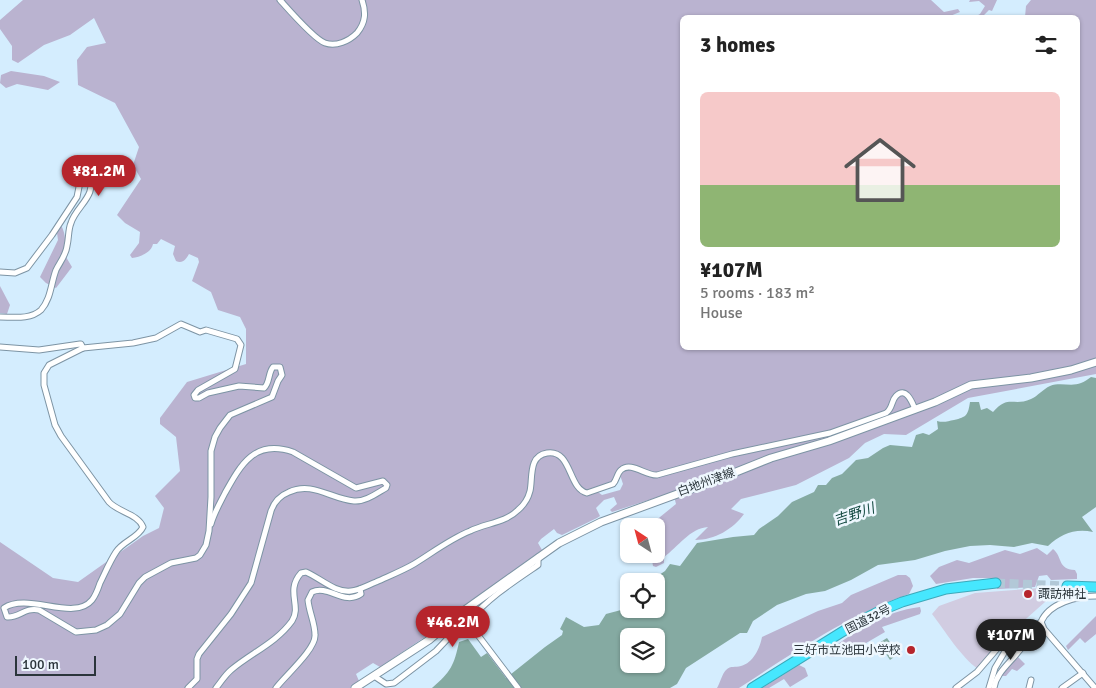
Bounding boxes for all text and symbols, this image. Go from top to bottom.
icon: filters [1032,31,1060,59]
text: 3 homes [700,32,775,58]
icon: home [835,125,925,215]
pin: ¥81.2M [58,154,140,197]
text: ¥81.2M [73,161,125,181]
text: ¥107M [700,257,763,283]
text: 5 rooms · 183 m² [700,283,815,303]
text: House [700,303,743,323]
street label: 白地州津線 [675,465,737,500]
water label: 吉野川 [832,499,879,529]
north arrow [620,518,665,562]
map controls [620,518,665,673]
button: locate [620,573,665,618]
place label: 諏訪神社 [1038,587,1086,602]
marker: 諏訪神社 [1022,588,1034,600]
street label: 国道32号 [843,602,893,637]
pin: ¥46.2M [412,606,494,648]
text: ¥46.2M [427,612,479,632]
pin: ¥107M [976,618,1046,661]
text: ¥107M [987,625,1035,645]
button: layers [620,628,665,673]
place label: 三好市立池田小学校 [793,643,901,658]
marker: 三好市立池田小学校 [905,644,917,656]
scale bar [15,653,96,676]
text: 100 m [22,656,59,673]

